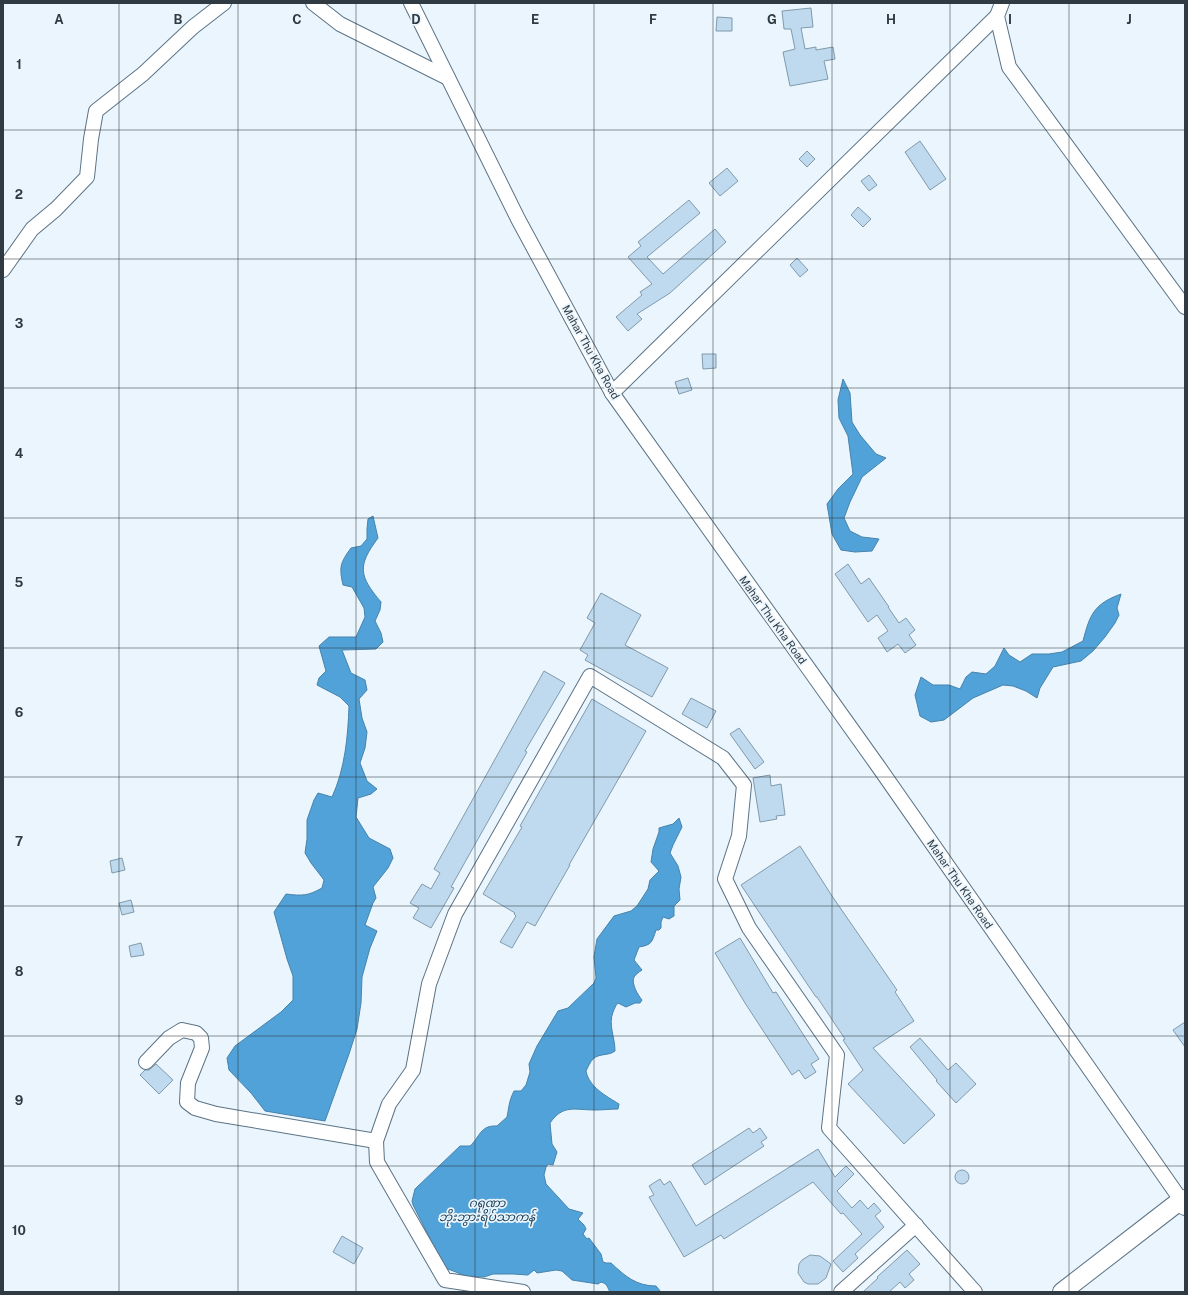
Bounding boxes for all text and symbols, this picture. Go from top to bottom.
text: A [54,12,64,27]
text: B [174,12,183,27]
text: C [292,12,302,27]
text: D [411,12,421,27]
text: E [531,12,539,27]
text: F [649,12,657,27]
text: G [767,12,777,27]
text: H [886,12,896,27]
text: I [1008,12,1012,27]
text: J [1126,12,1132,27]
text: 1 [16,57,22,72]
text: 2 [15,187,23,202]
street label: Mahar Thu Kha Road [560,303,622,401]
text: 3 [15,316,24,331]
text: 4 [15,446,24,461]
street label: Mahar Thu Kha Road [737,574,809,666]
text: 5 [15,575,24,590]
text: 6 [15,705,24,720]
text: 7 [15,834,23,849]
street label: Mahar Thu Kha Road [925,837,995,931]
text: 8 [15,964,24,979]
text: 9 [15,1093,23,1108]
water label: ဂရုဏာ ဘိုးဘွားရိပ်သာကန် [439,1196,537,1227]
text: 10 [12,1223,26,1238]

